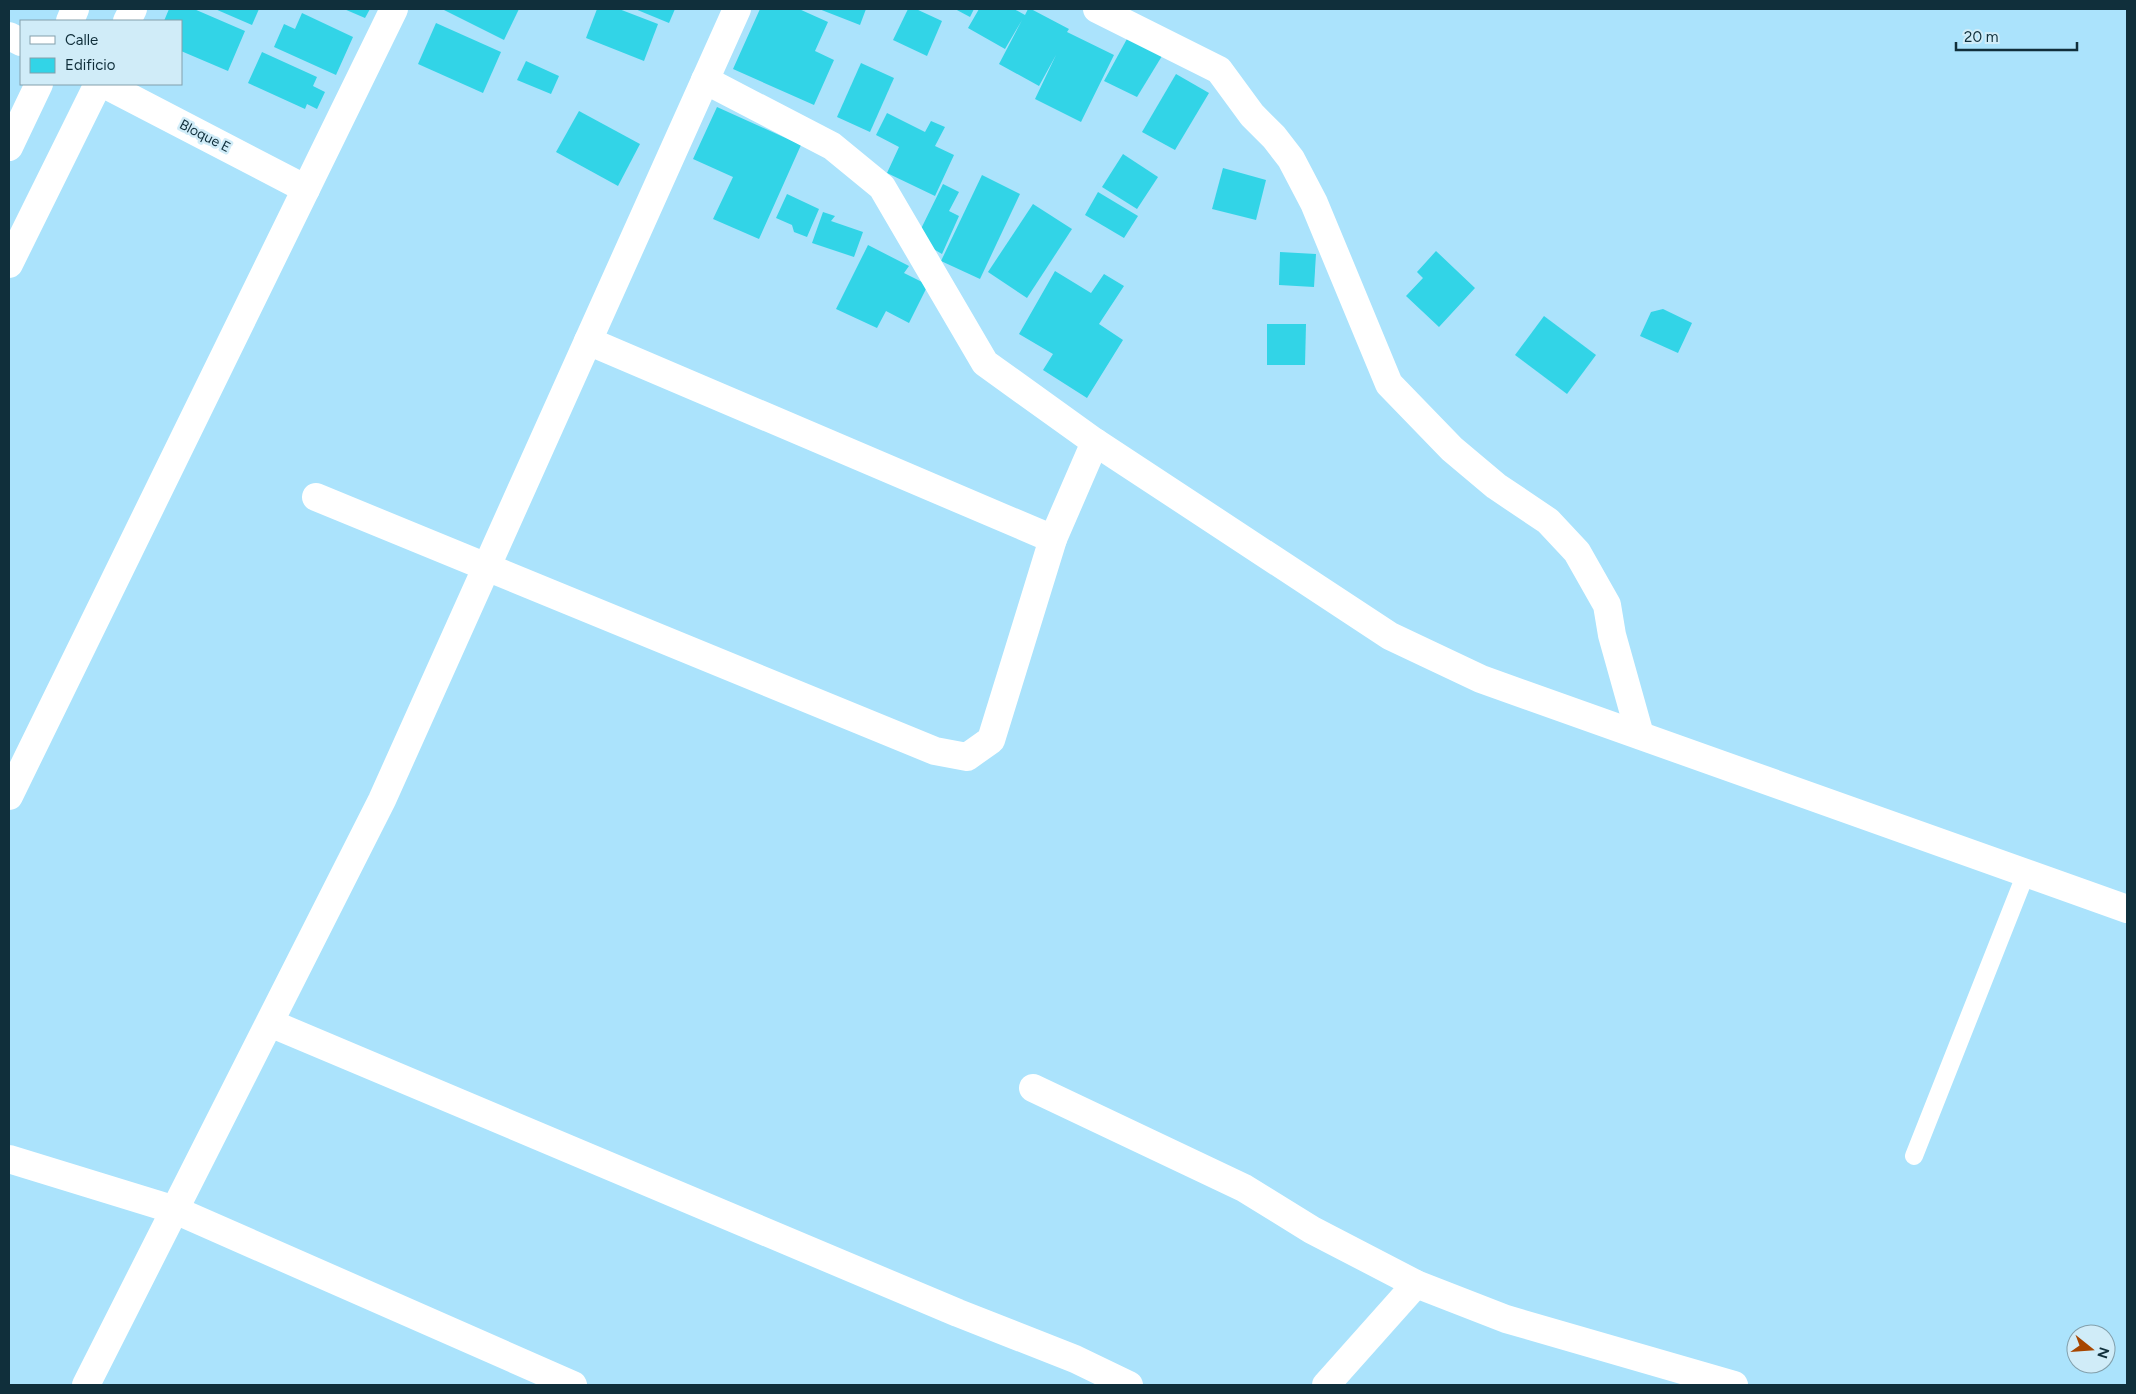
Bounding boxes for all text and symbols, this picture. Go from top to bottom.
legend [20,20,182,85]
scale bar [1956,20,2077,52]
text: 20 m [1964,28,1998,46]
text: Calle [65,31,98,49]
text: Edificio [65,56,116,74]
street label: Bloque E [177,116,233,156]
north arrow [2066,1324,2116,1374]
text: N [2093,1345,2113,1360]

